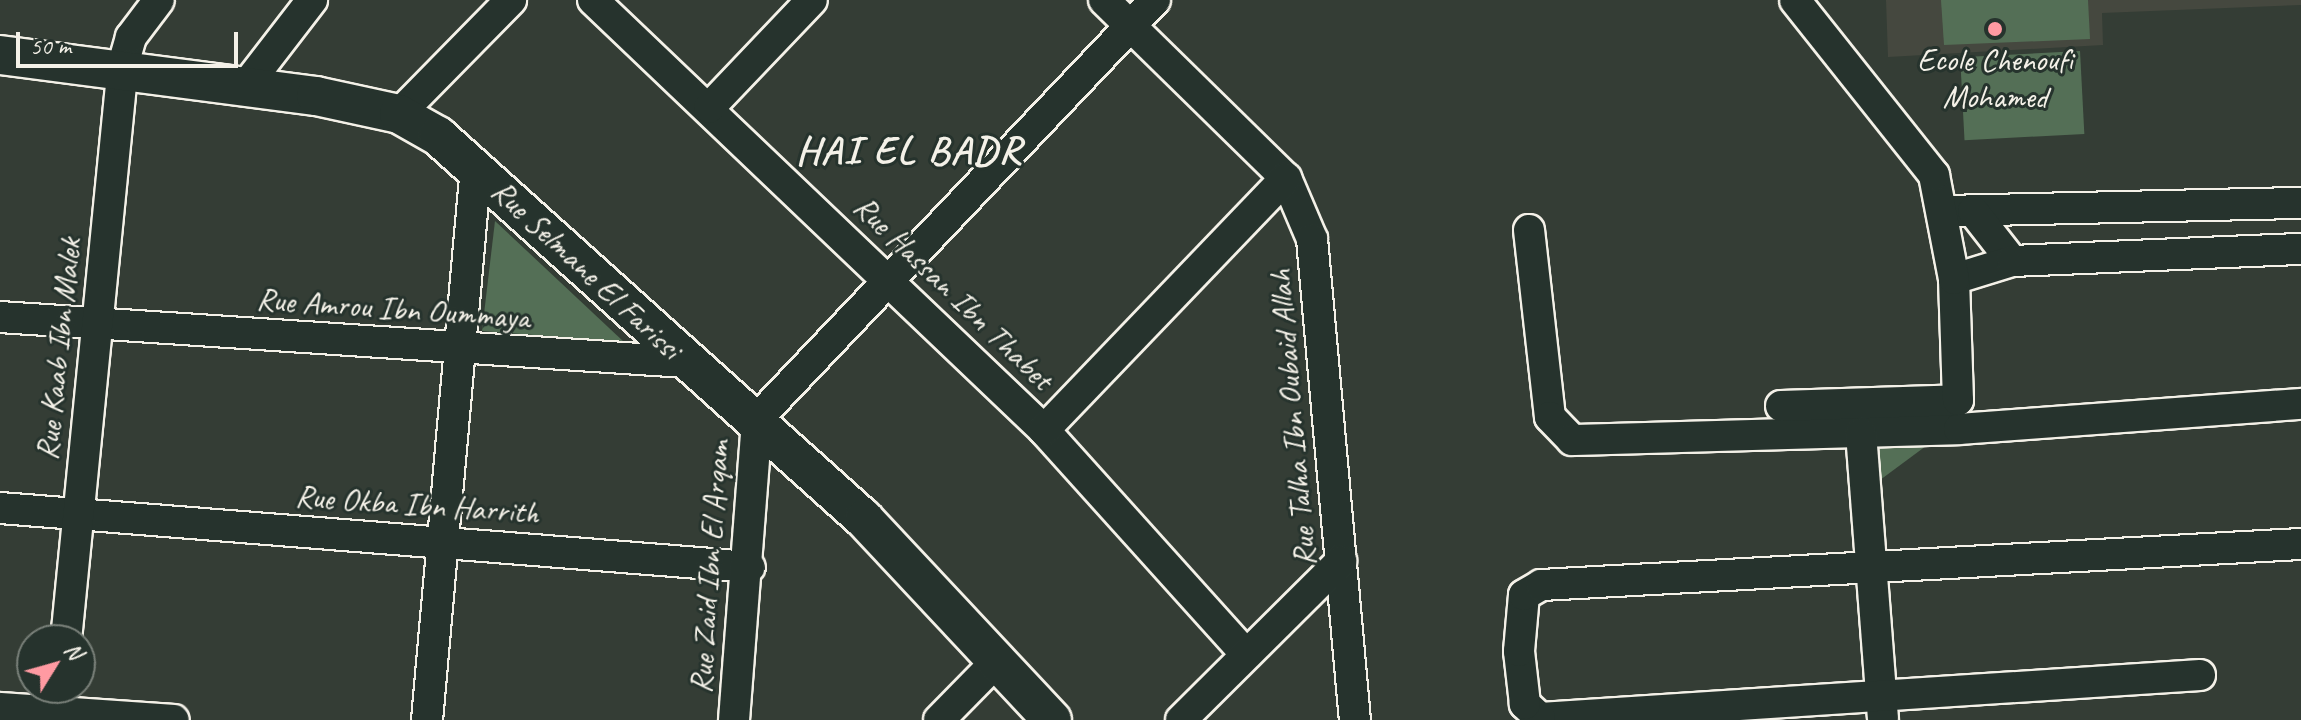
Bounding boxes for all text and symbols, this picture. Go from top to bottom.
scale bar [20,16,242,66]
marker: Ecole Chenoufi Mohamed [1986,20,2004,38]
text: 50 m [30,31,71,61]
place label: Ecole Chenoufi Mohamed [1917,42,2073,117]
district label: HAI EL BADR [797,126,1021,174]
street label: Rue Selmane El Farissi [483,172,689,368]
street label: Rue Hassan Ibn Thabet [845,188,1061,398]
street label: Rue Kaab Ibn Malek [28,236,90,462]
street label: Rue Talha Ibn Oubaid Allah [1261,268,1325,568]
street label: Rue Amrou Ibn Oummaya [255,280,531,338]
street label: Rue Zaid Ibn El Arqam [682,439,738,695]
street label: Rue Okba Ibn Harrith [293,477,541,533]
north arrow [16,624,96,704]
text: N [58,637,89,665]

